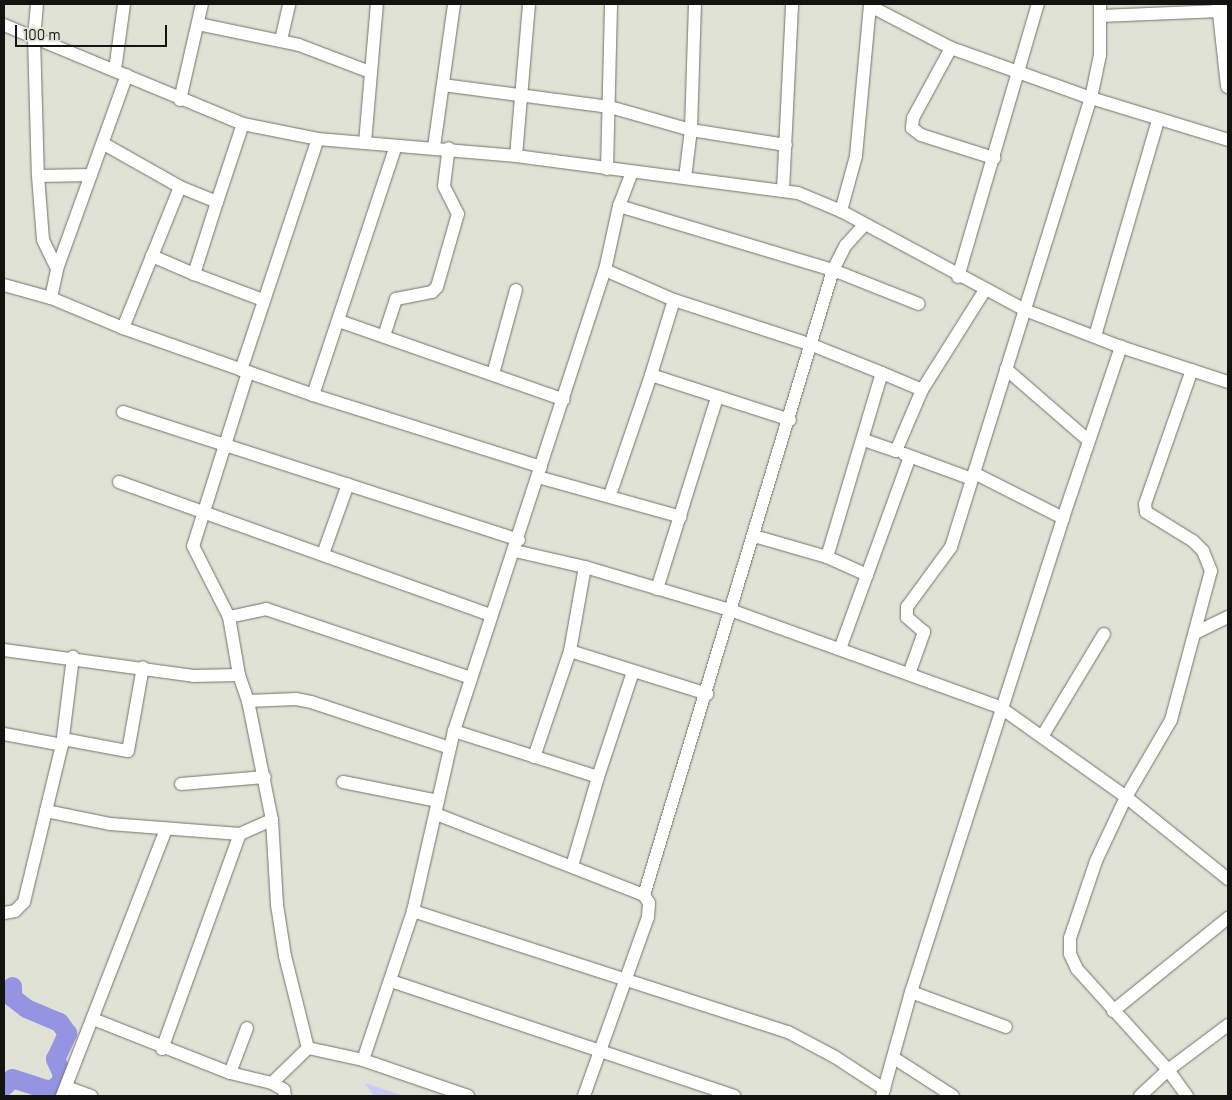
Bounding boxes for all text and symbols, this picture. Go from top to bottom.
scale bar [18,15,170,47]
text: 100 m [23,25,61,43]

